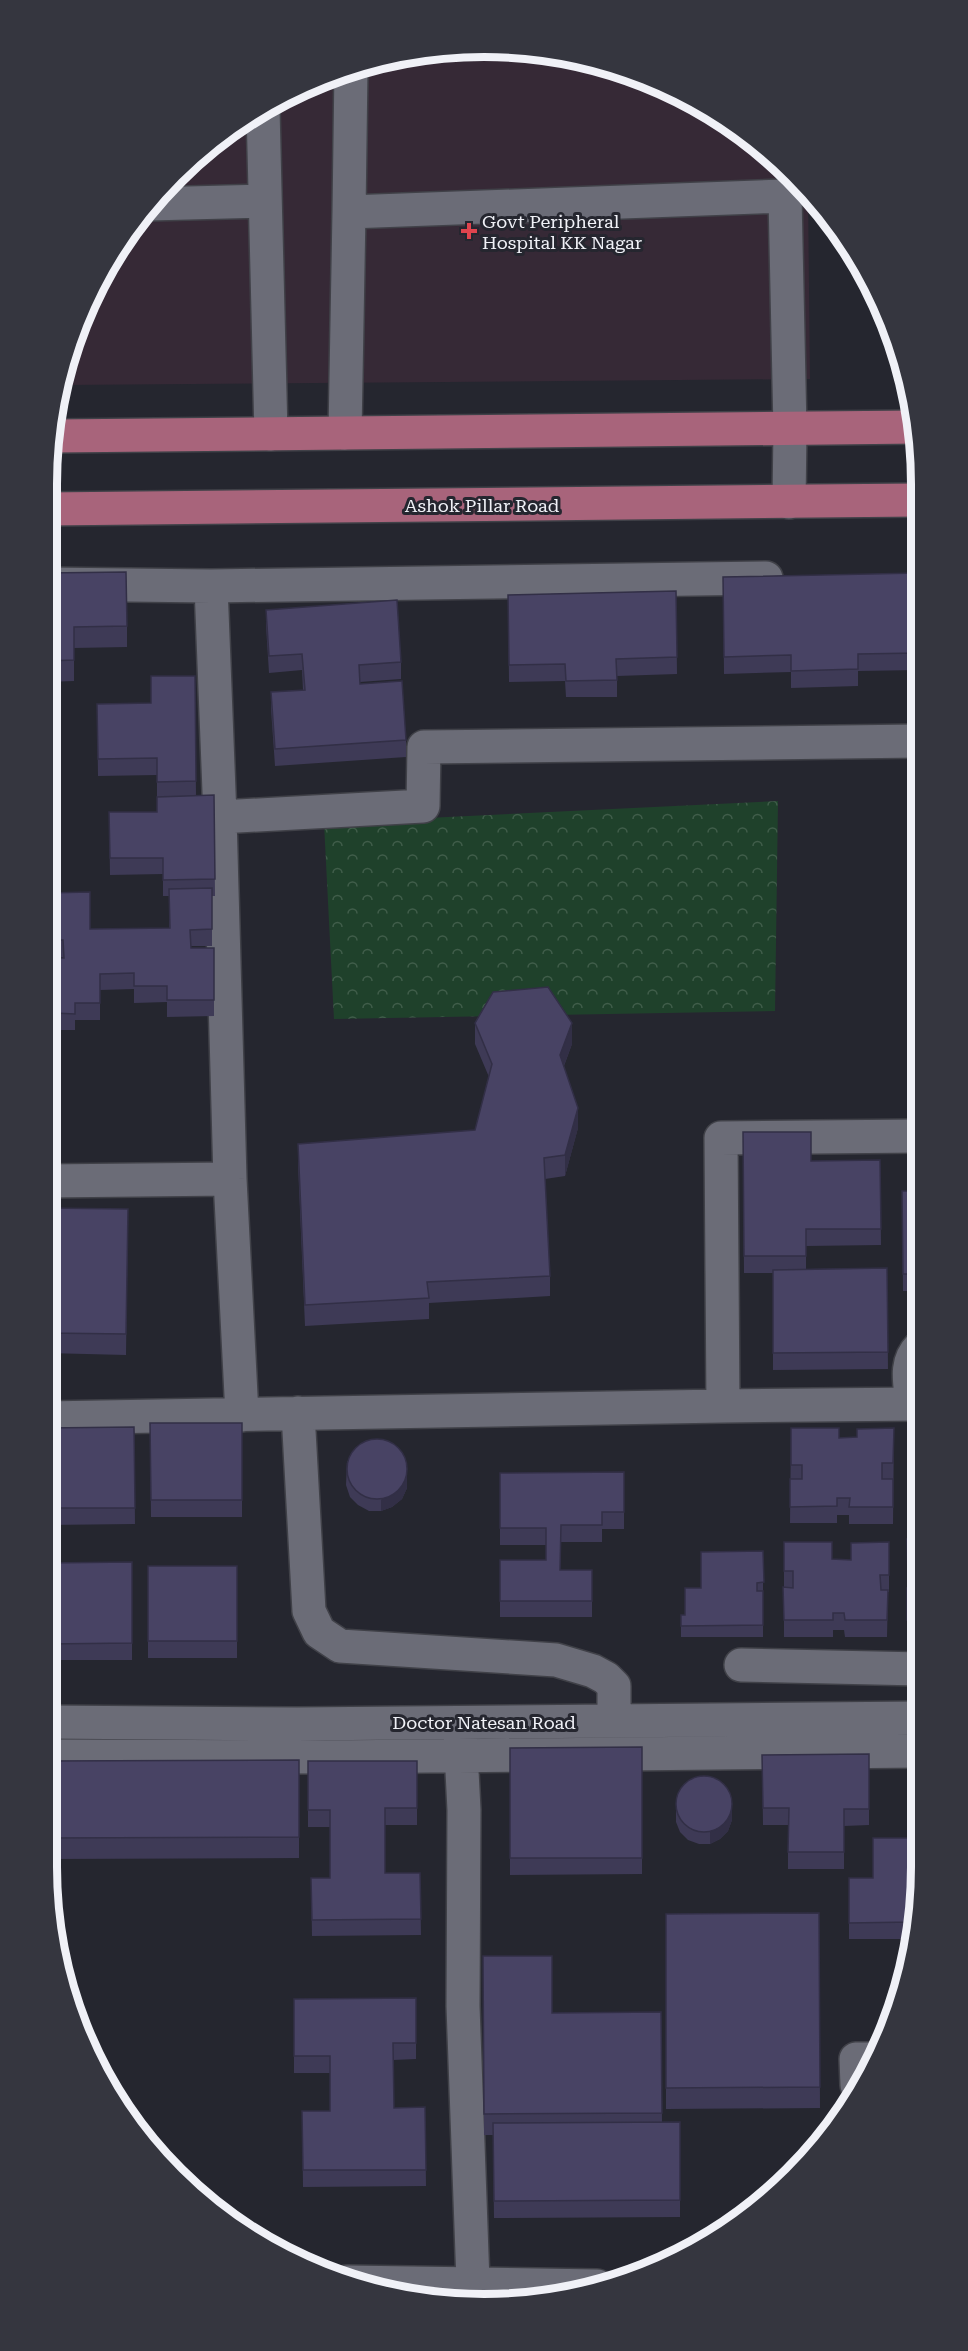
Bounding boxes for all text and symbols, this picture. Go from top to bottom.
place label: Govt Peripheral Hospital KK Nagar [482,211,642,253]
marker: Govt Peripheral Hospital KK Nagar [460,222,478,240]
street label: Ashok Pillar Road [405,495,560,516]
street label: Doctor Natesan Road [392,1712,576,1733]

